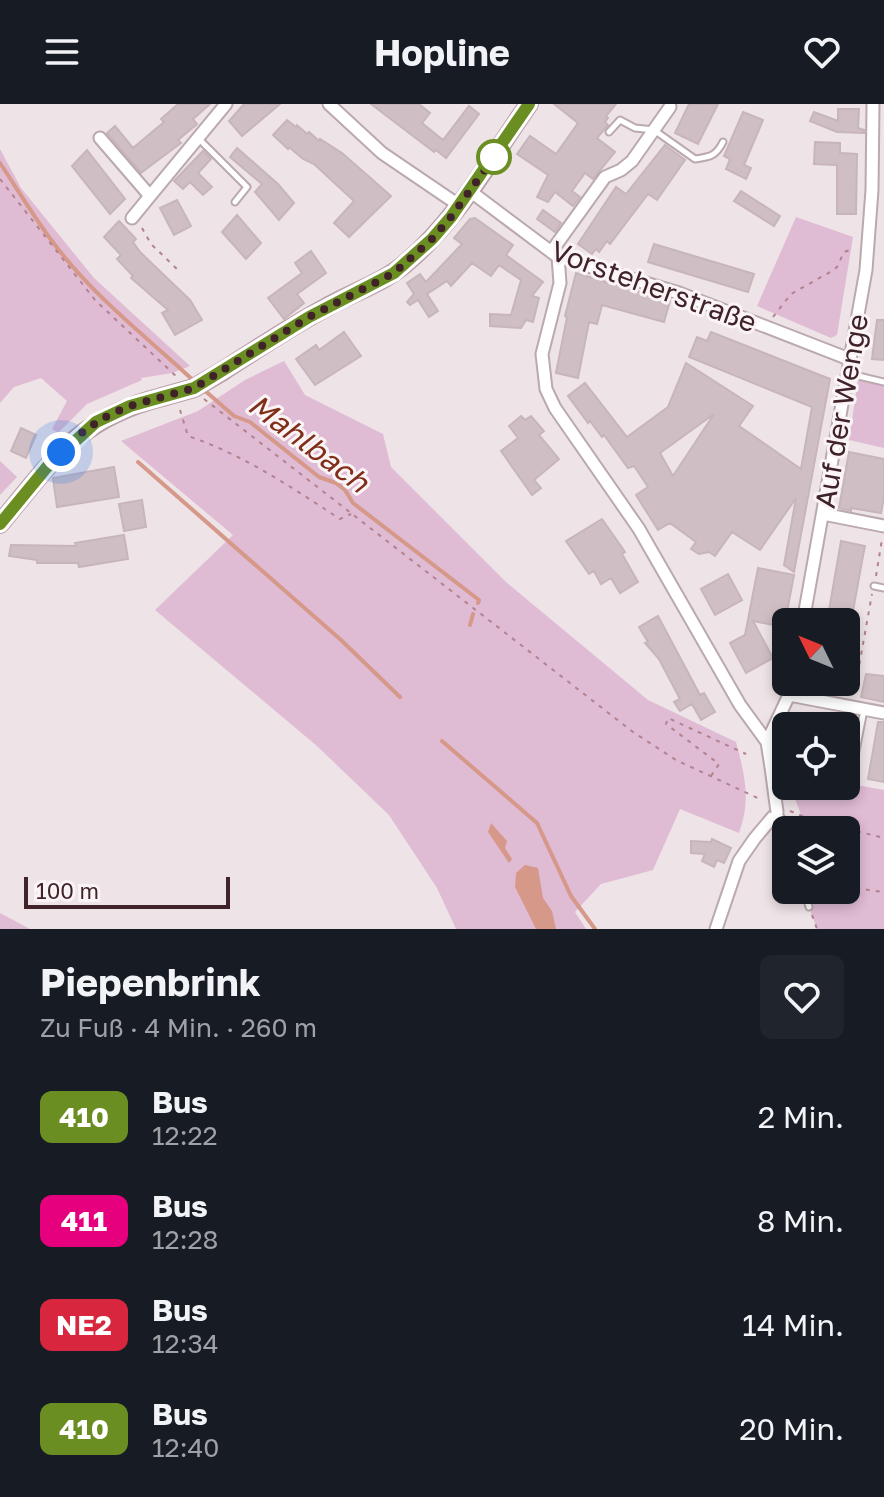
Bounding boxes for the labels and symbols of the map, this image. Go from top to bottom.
unlabelled marker [477,140,511,174]
street label: Vorsteherstraße [547,233,761,339]
street label: Auf der Wenge [808,311,874,511]
water label: Mahlbach [242,386,377,501]
your location [41,432,81,472]
north arrow [772,608,860,696]
scale bar [24,873,230,909]

